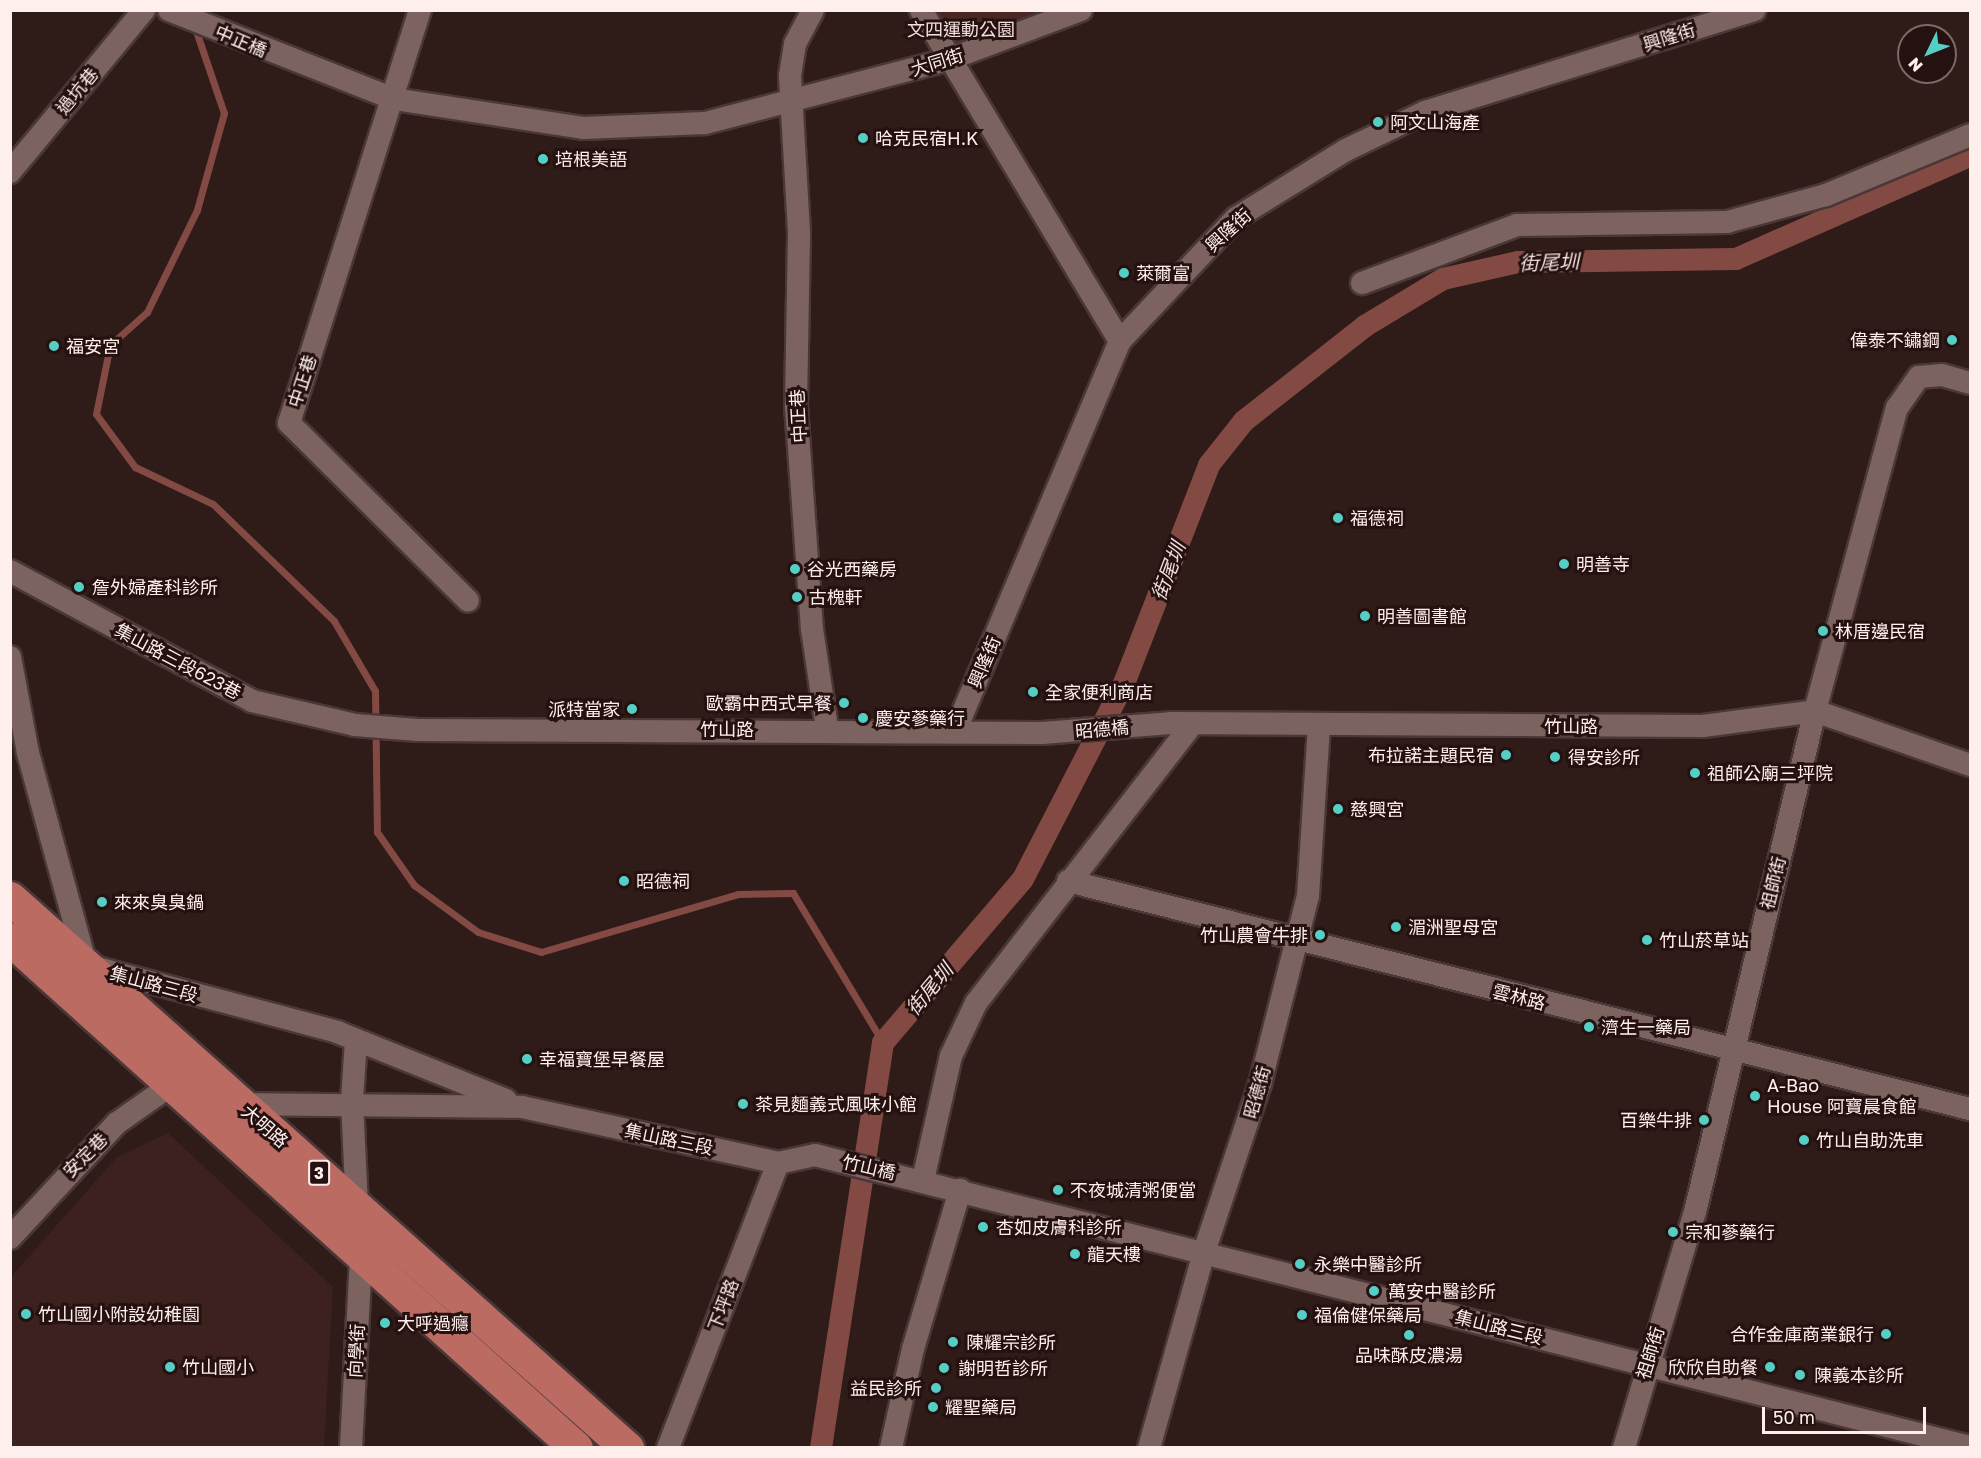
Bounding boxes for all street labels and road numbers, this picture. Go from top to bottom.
street label: 興隆街 [1640,19,1698,55]
street label: 中正橋 [212,21,270,61]
street label: 大同街 [908,44,966,80]
street label: 過坑巷 [51,63,103,119]
street label: 興隆街 [1201,204,1255,256]
street label: 中正巷 [283,352,321,410]
street label: 中正巷 [786,388,810,444]
street label: 集山路三段623巷 [111,619,245,703]
street label: 興隆街 [964,633,1004,691]
street label: 竹山路 [1544,715,1598,737]
street label: 昭德橋 [1074,716,1130,742]
street label: 竹山路 [700,718,754,740]
street label: 祖師街 [1756,854,1790,912]
street label: 集山路三段 [108,962,200,1006]
street label: 雲林路 [1490,980,1548,1014]
street label: 昭德街 [1239,1063,1275,1121]
street label: 大明路 [238,1100,292,1152]
street label: 集山路三段 [623,1119,715,1159]
street label: 安定巷 [58,1128,112,1182]
street label: 竹山橋 [840,1150,898,1184]
road number: 3 [307,1160,331,1186]
street label: 下坪路 [703,1276,743,1334]
street label: 集山路三段 [1453,1306,1545,1348]
street label: 向學街 [344,1323,368,1379]
street label: 祖師街 [1632,1324,1668,1382]

